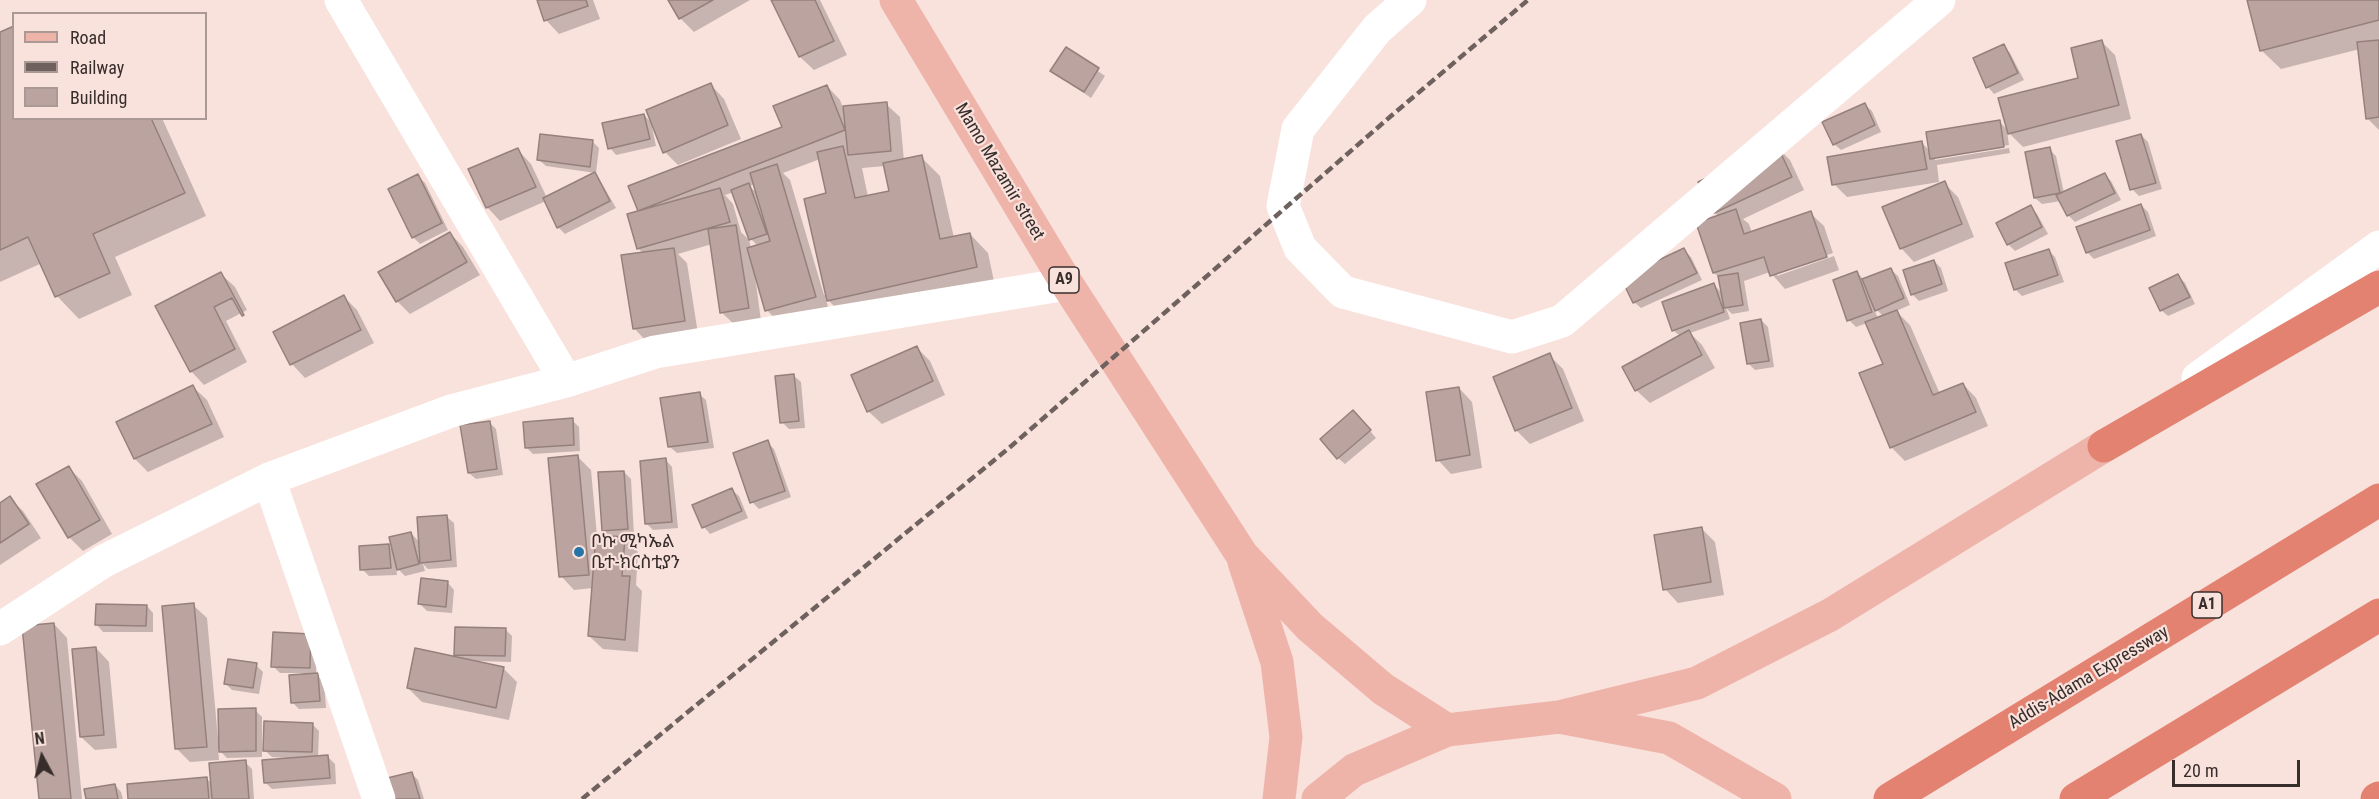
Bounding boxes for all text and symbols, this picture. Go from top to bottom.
legend [12,12,207,120]
text: Road [70,27,106,48]
text: Railway [70,57,124,78]
text: Building [70,87,127,108]
street label: Mamo Mazamir street [950,100,1048,244]
road number: A9 [1049,267,1079,293]
place label: ቦኩ ሚካኤል ቤተ-ክርስቲያን [591,531,680,574]
marker: ቦኩ ሚካኤል ቤተ-ክርስቲያን [572,545,586,559]
road number: A1 [2192,592,2222,618]
street label: Addis-Adama Expressway [2005,622,2173,734]
north arrow [12,727,72,787]
text: N [34,729,46,749]
scale bar [2175,748,2302,786]
text: 20 m [2183,760,2218,781]

